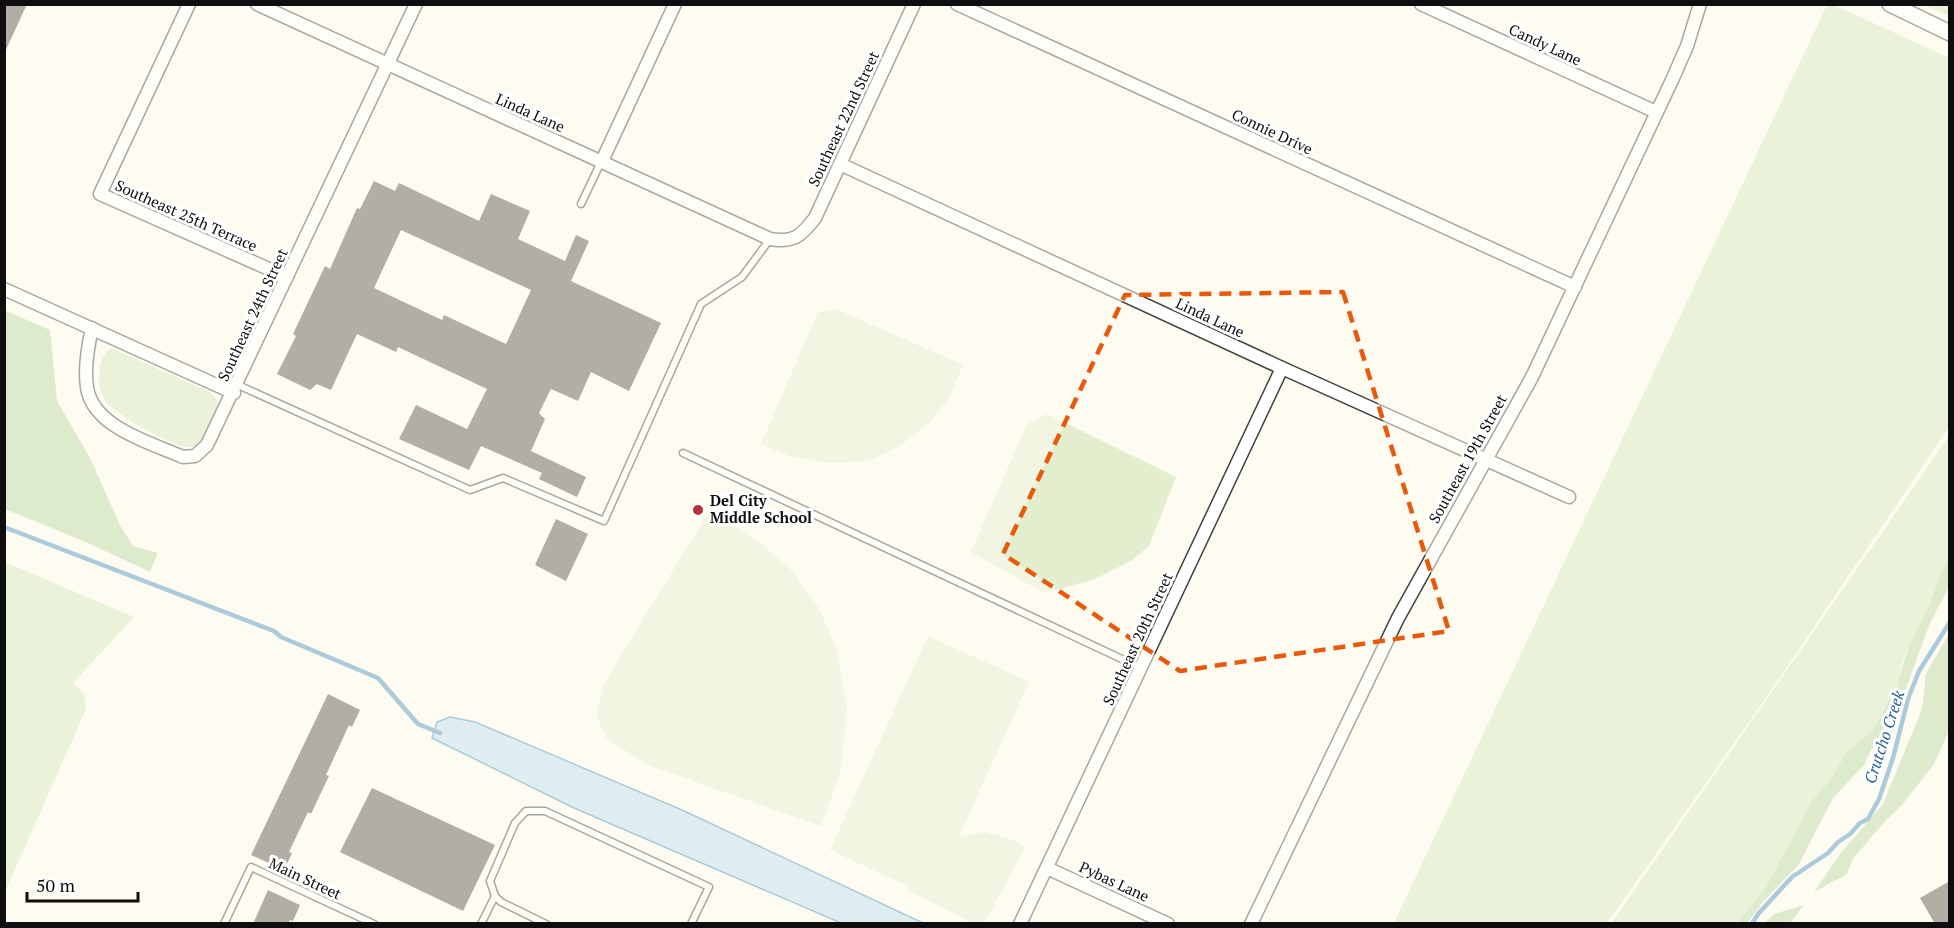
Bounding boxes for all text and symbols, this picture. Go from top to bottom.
street label: Candy Lane [1506,19,1585,70]
street label: Southeast 22nd Street [803,47,883,189]
street label: Linda Lane [493,88,568,136]
street label: Connie Drive [1229,104,1316,159]
street label: Southeast 25th Terrace [112,175,261,255]
street label: Southeast 24th Street [213,245,292,384]
street label: Linda Lane [1173,293,1248,342]
street label: Southeast 19th Street [1423,390,1511,526]
place label: Del City Middle School [710,490,812,527]
marker: Del City Middle School [691,503,705,517]
street label: Southeast 20th Street [1098,569,1177,708]
water label: Crutcho Creek [1859,687,1909,786]
street label: Main Street [266,853,345,904]
street label: Pybas Lane [1076,856,1152,906]
scale bar [27,865,138,903]
text: 50 m [36,873,76,897]

